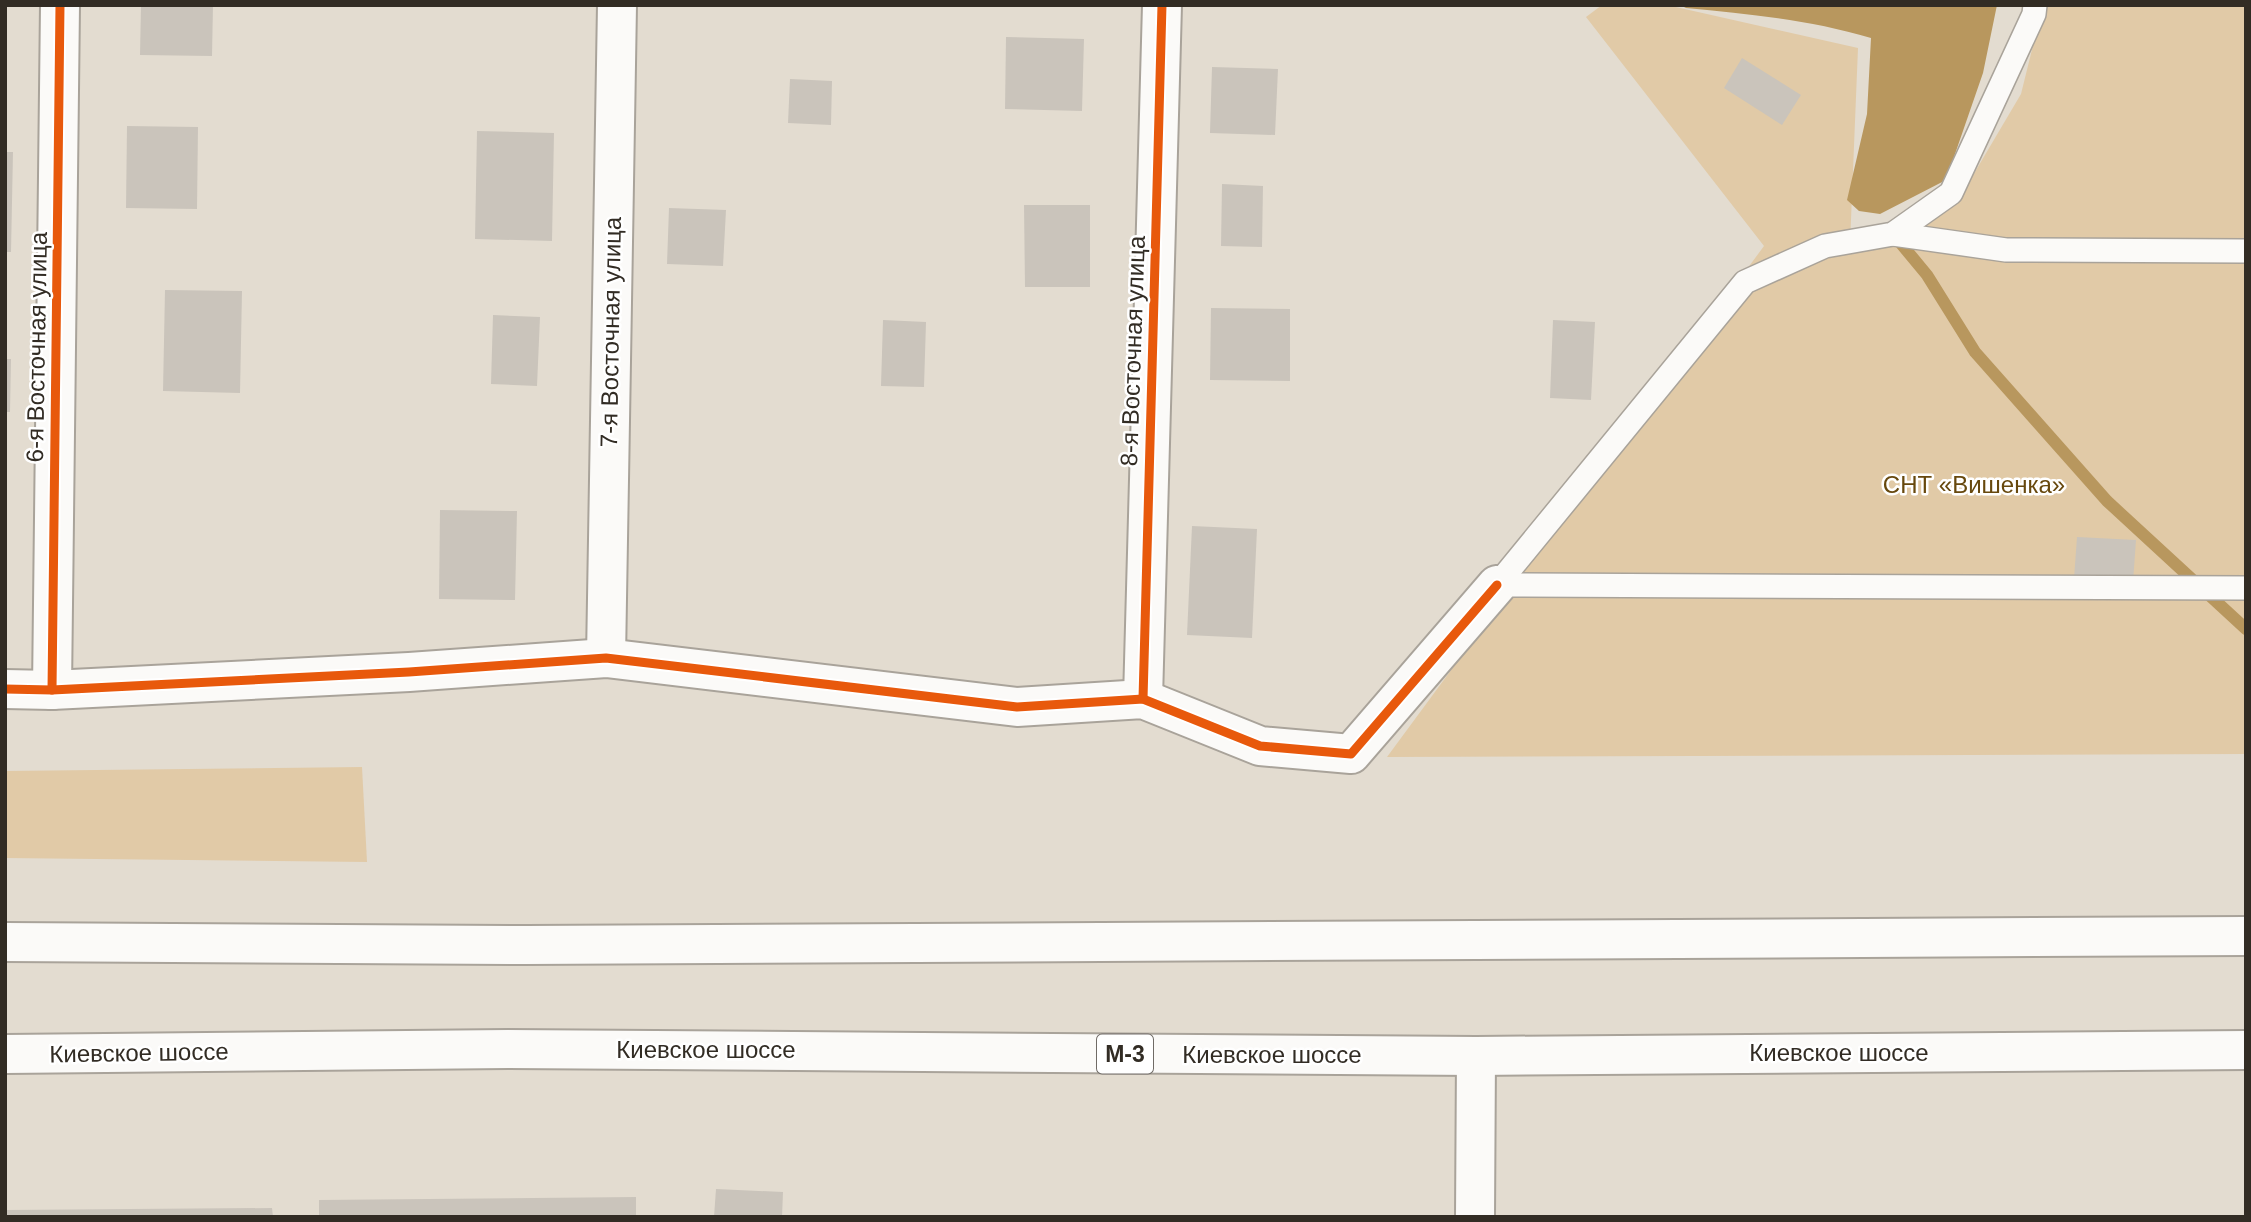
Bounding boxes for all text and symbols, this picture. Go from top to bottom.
street label: 7-я Восточная улица [595,216,626,448]
street label: 6-я Восточная улица [21,231,52,463]
street label: 8-я Восточная улица [1115,235,1150,467]
park label: СНТ «Вишенка» [1883,471,2065,498]
road number: М-3 [1097,1035,1153,1074]
street label: Киевское шоссе [616,1036,796,1063]
street label: Киевское шоссе [49,1037,229,1068]
street label: Киевское шоссе [1749,1039,1929,1066]
street label: Киевское шоссе [1182,1041,1362,1068]

